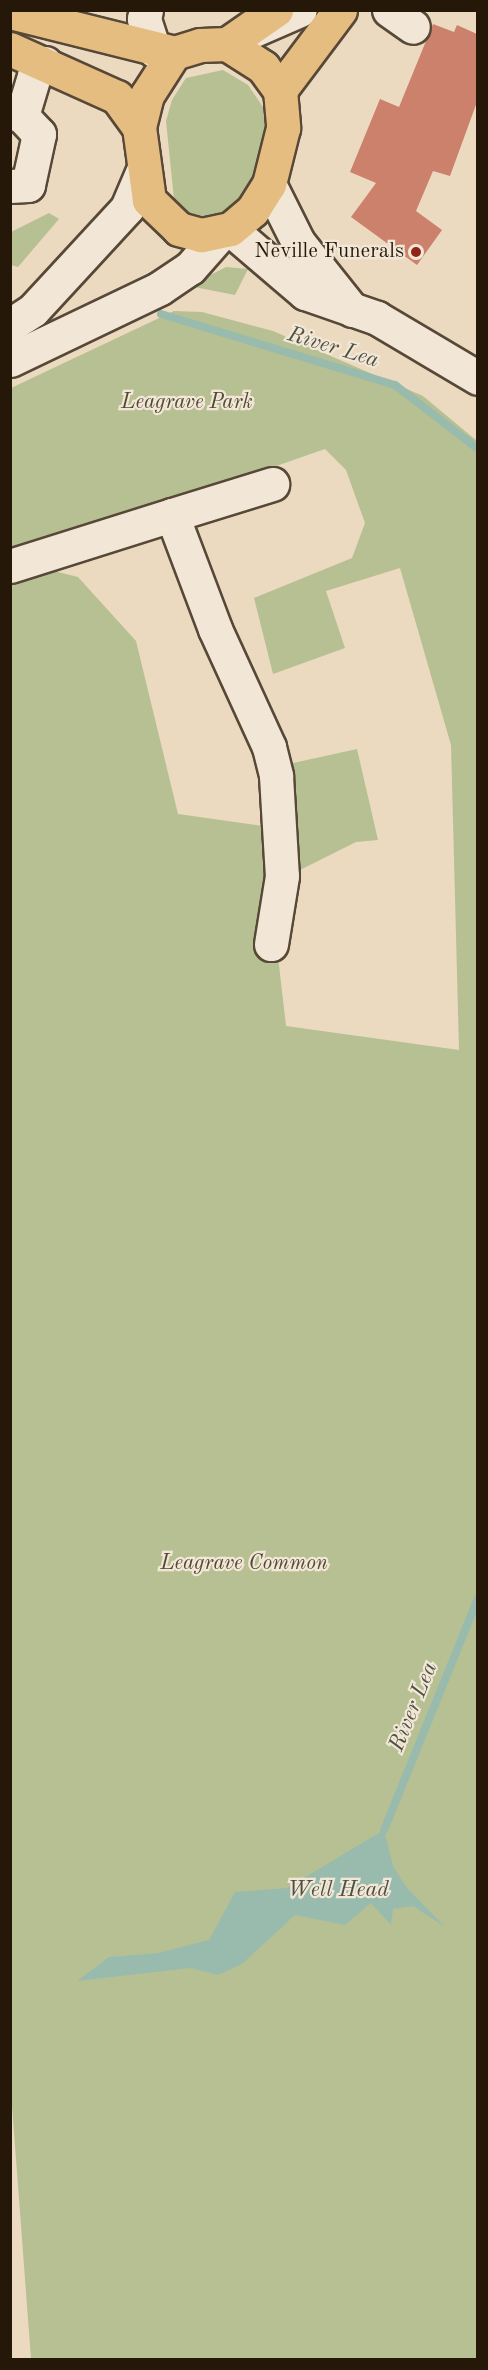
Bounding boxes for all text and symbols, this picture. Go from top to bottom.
place label: Neville Funerals [254,239,404,265]
marker: Neville Funerals [409,245,423,259]
water label: River Lea [284,322,382,374]
park label: Leagrave Park [121,390,253,416]
park label: Leagrave Common [160,1551,328,1577]
water label: River Lea [384,1658,444,1756]
water label: Well Head [287,1878,389,1904]

